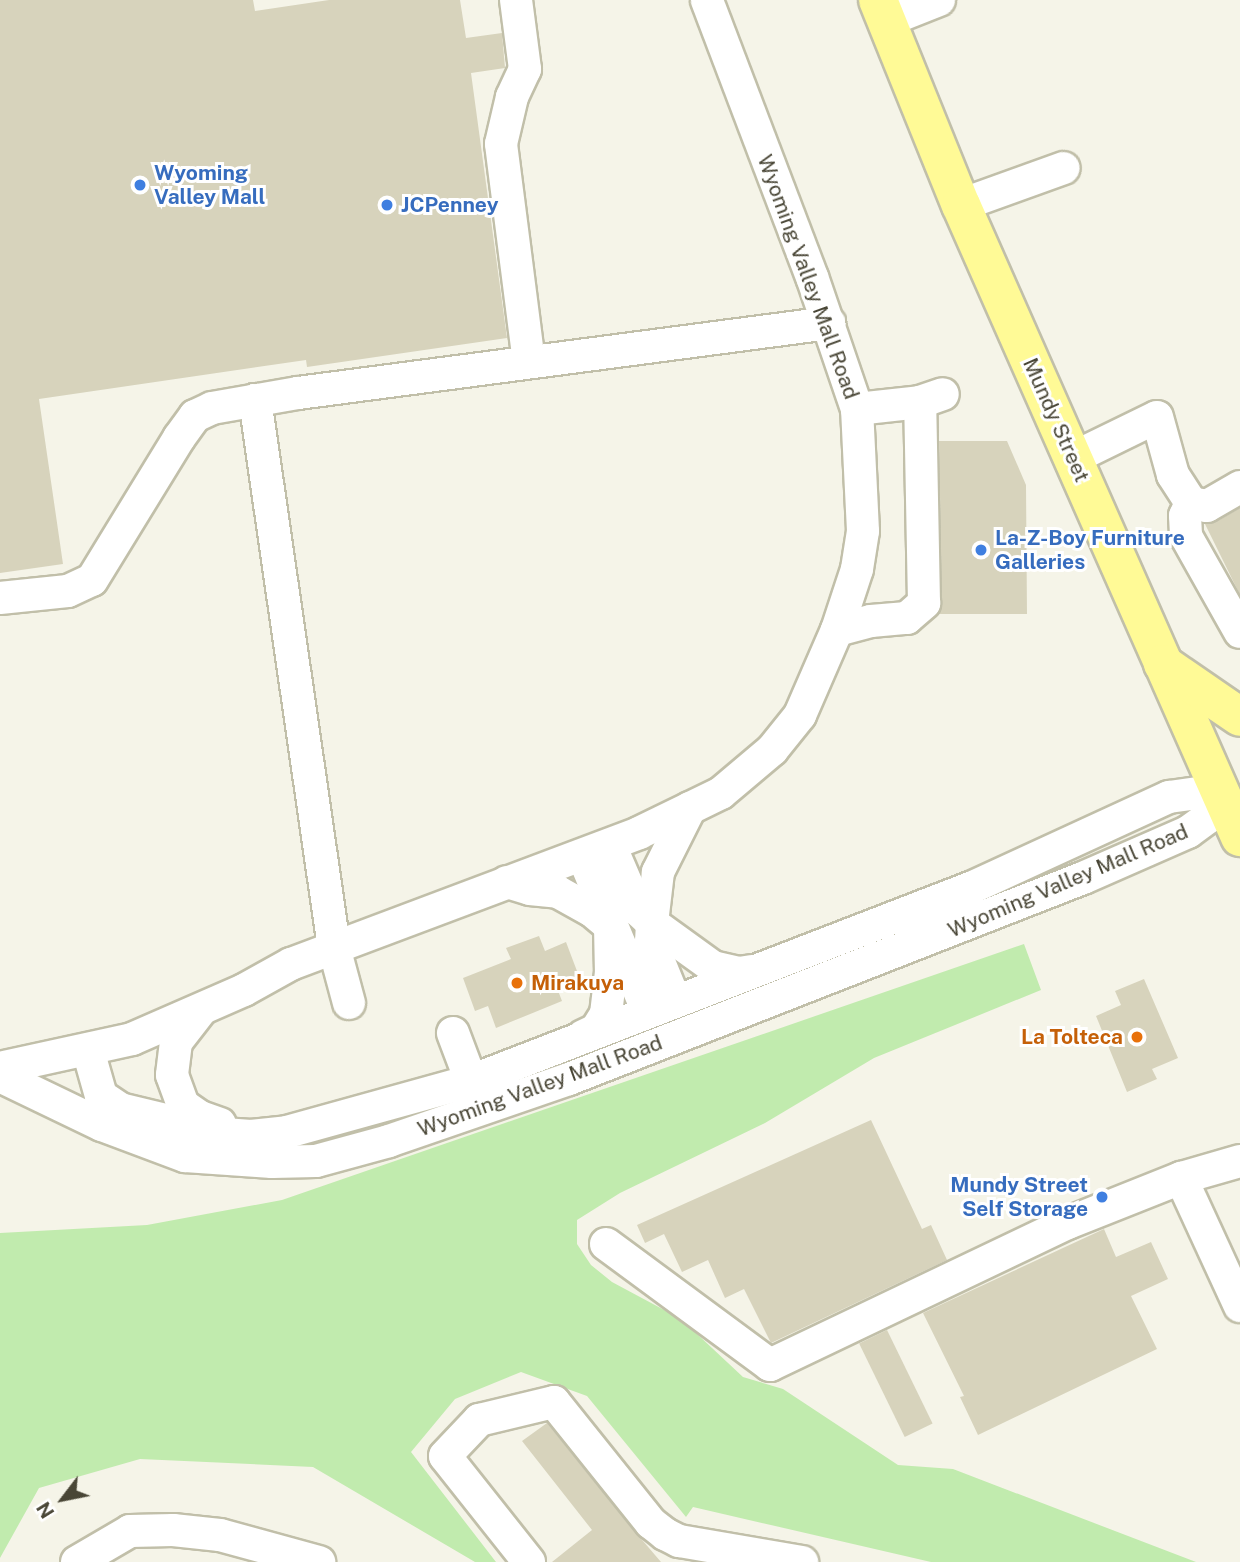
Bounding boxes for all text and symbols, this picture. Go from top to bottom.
street label: Wyoming Valley Mall Road [752,151,864,403]
place label: Wyoming Valley Mall [154,160,265,210]
marker: Wyoming Valley Mall [132,177,148,193]
place label: JCPenney [401,192,499,218]
marker: JCPenney [379,197,395,213]
street label: Mundy Street [1017,354,1095,486]
place label: La-Z-Boy Furniture Galleries [995,525,1185,575]
marker: La-Z-Boy Furniture Galleries [973,542,989,558]
street label: Wyoming Valley Mall Road [944,819,1192,943]
place label: Mirakuya [531,970,624,996]
marker: Mirakuya [509,975,525,991]
place label: La Tolteca [1021,1024,1123,1050]
marker: La Tolteca [1129,1029,1145,1045]
street label: Wyoming Valley Mall Road [414,1030,666,1142]
place label: Mundy Street Self Storage [950,1172,1088,1222]
marker: Mundy Street Self Storage [1094,1189,1110,1205]
north arrow [28,1464,98,1534]
text: N [32,1498,58,1522]

